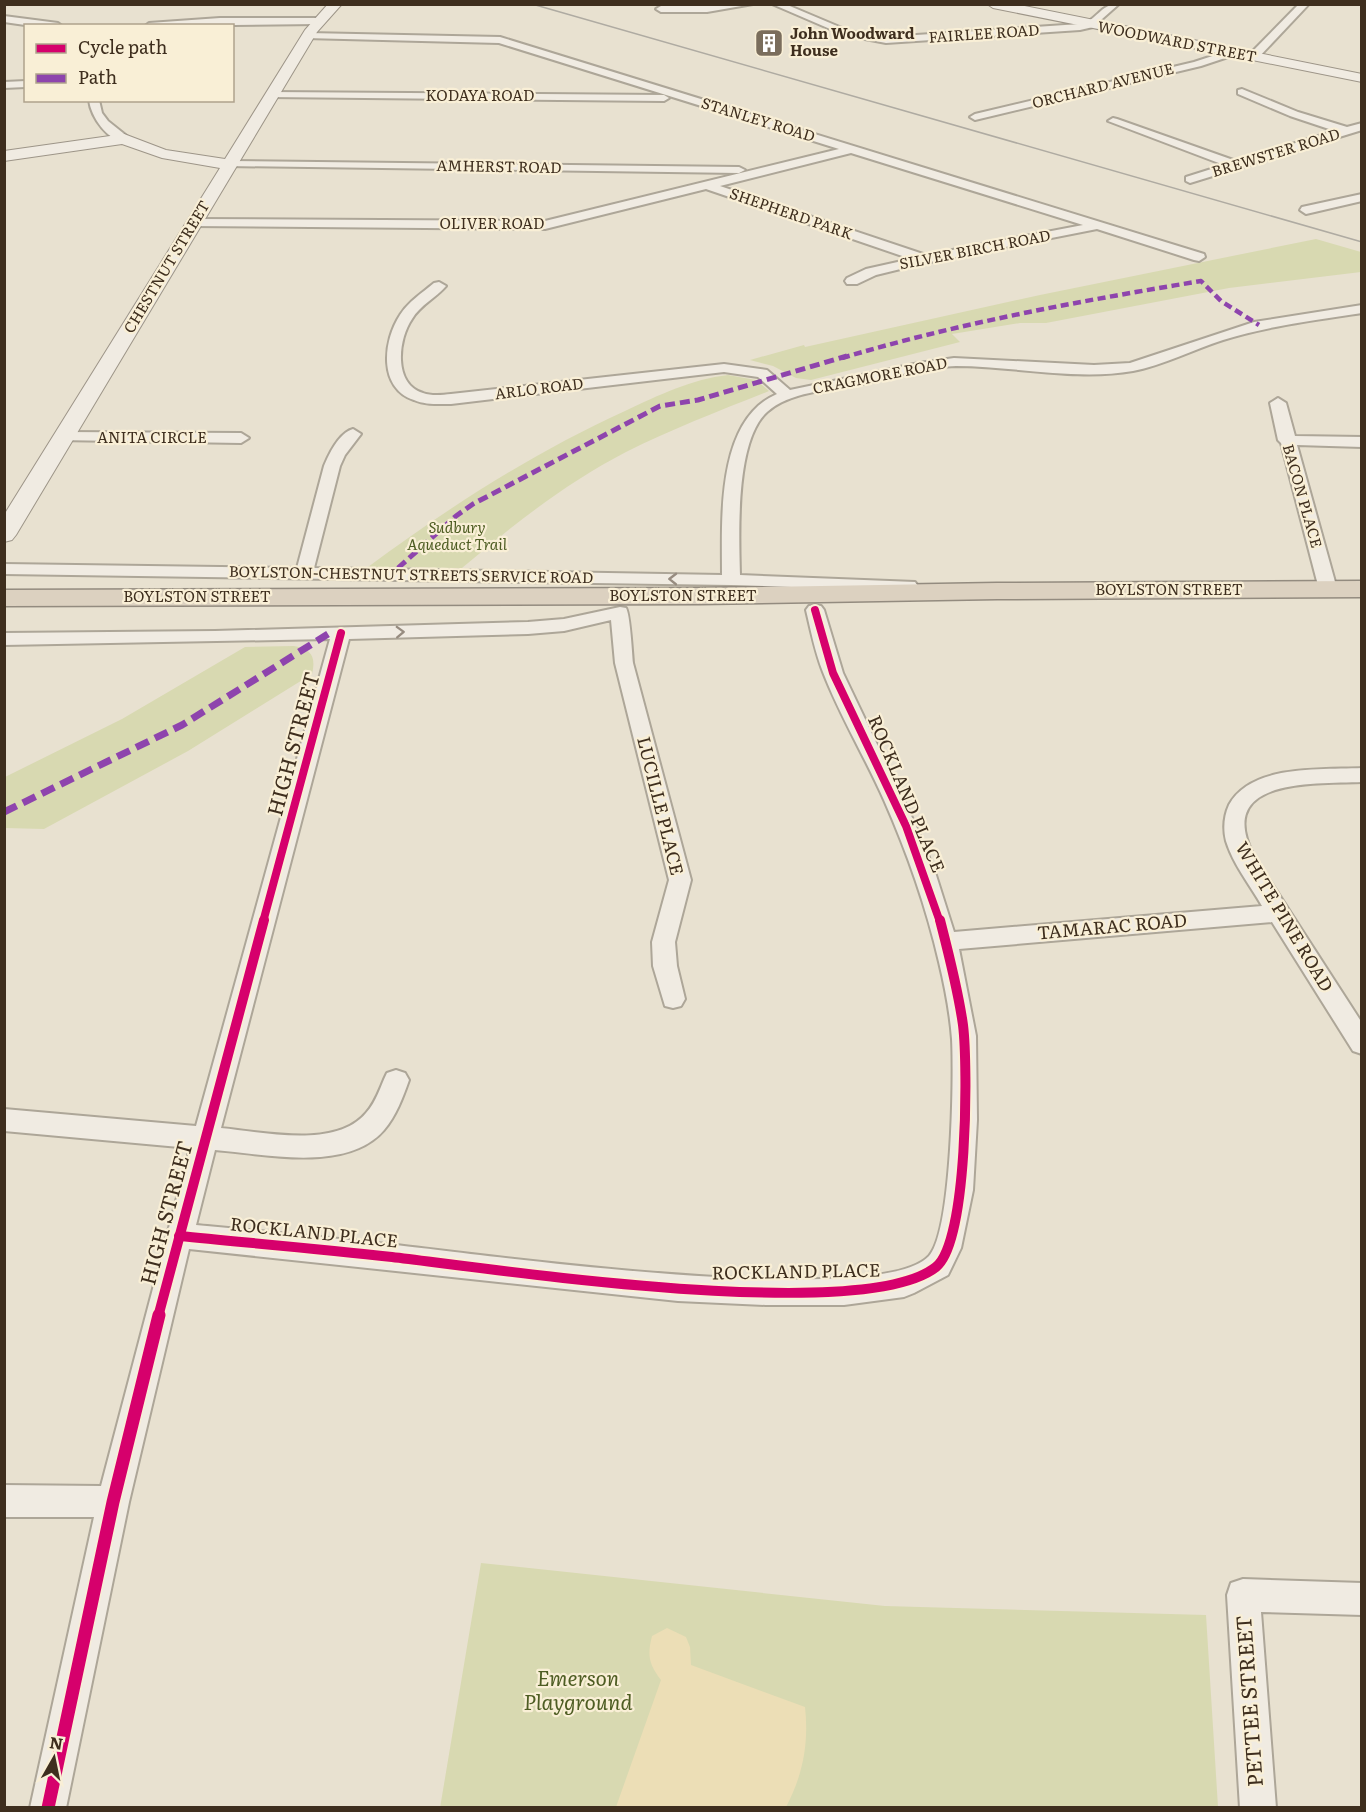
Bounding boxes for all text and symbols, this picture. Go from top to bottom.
street label: WOODWARD STREET [1096,14,1259,67]
street label: FAIRLEE ROAD [928,17,1040,48]
place label: John Woodward House [790,21,915,61]
legend [24,24,234,102]
building icon: John Woodward House [753,27,785,59]
text: Cycle path [78,33,167,60]
street label: ORCHARD AVENUE [1029,56,1176,113]
text: Path [78,63,117,90]
street label: KODAYA ROAD [426,83,534,106]
street label: STANLEY ROAD [699,90,818,147]
street label: BREWSTER ROAD [1209,121,1343,182]
street label: AMHERST ROAD [436,153,562,178]
street label: SHEPHERD PARK [727,181,857,245]
street label: CHESTNUT STREET [117,195,215,337]
street label: OLIVER ROAD [439,211,545,234]
street label: SILVER BIRCH ROAD [897,223,1052,274]
street label: CRAGMORE ROAD [811,350,949,399]
street label: ARLO ROAD [493,371,584,404]
street label: ANITA CIRCLE [97,425,207,448]
street label: BACON PLACE [1278,441,1329,550]
park label: Sudbury Aqueduct Trail [407,515,508,555]
street label: BOYLSTON-CHESTNUT STREETS SERVICE ROAD [229,559,593,588]
one-way arrow [668,572,677,585]
street label: BOYLSTON STREET [1095,577,1243,600]
street label: BOYLSTON STREET [609,583,757,606]
street label: BOYLSTON STREET [123,584,271,607]
one-way arrow [395,625,404,638]
street label: HIGH STREET [257,668,326,819]
street label: ROCKLAND PLACE [862,711,953,876]
street label: LUCILLE PLACE [631,733,692,878]
street label: WHITE PINE ROAD [1230,836,1341,996]
street label: TAMARAC ROAD [1036,906,1188,946]
street label: HIGH STREET [130,1137,199,1288]
street label: ROCKLAND PLACE [229,1209,399,1254]
street label: ROCKLAND PLACE [711,1256,880,1285]
street label: PETTEE STREET [1226,1614,1269,1788]
park label: Emerson Playground [523,1661,633,1716]
north arrow [24,1728,84,1788]
text: N [48,1729,65,1755]

